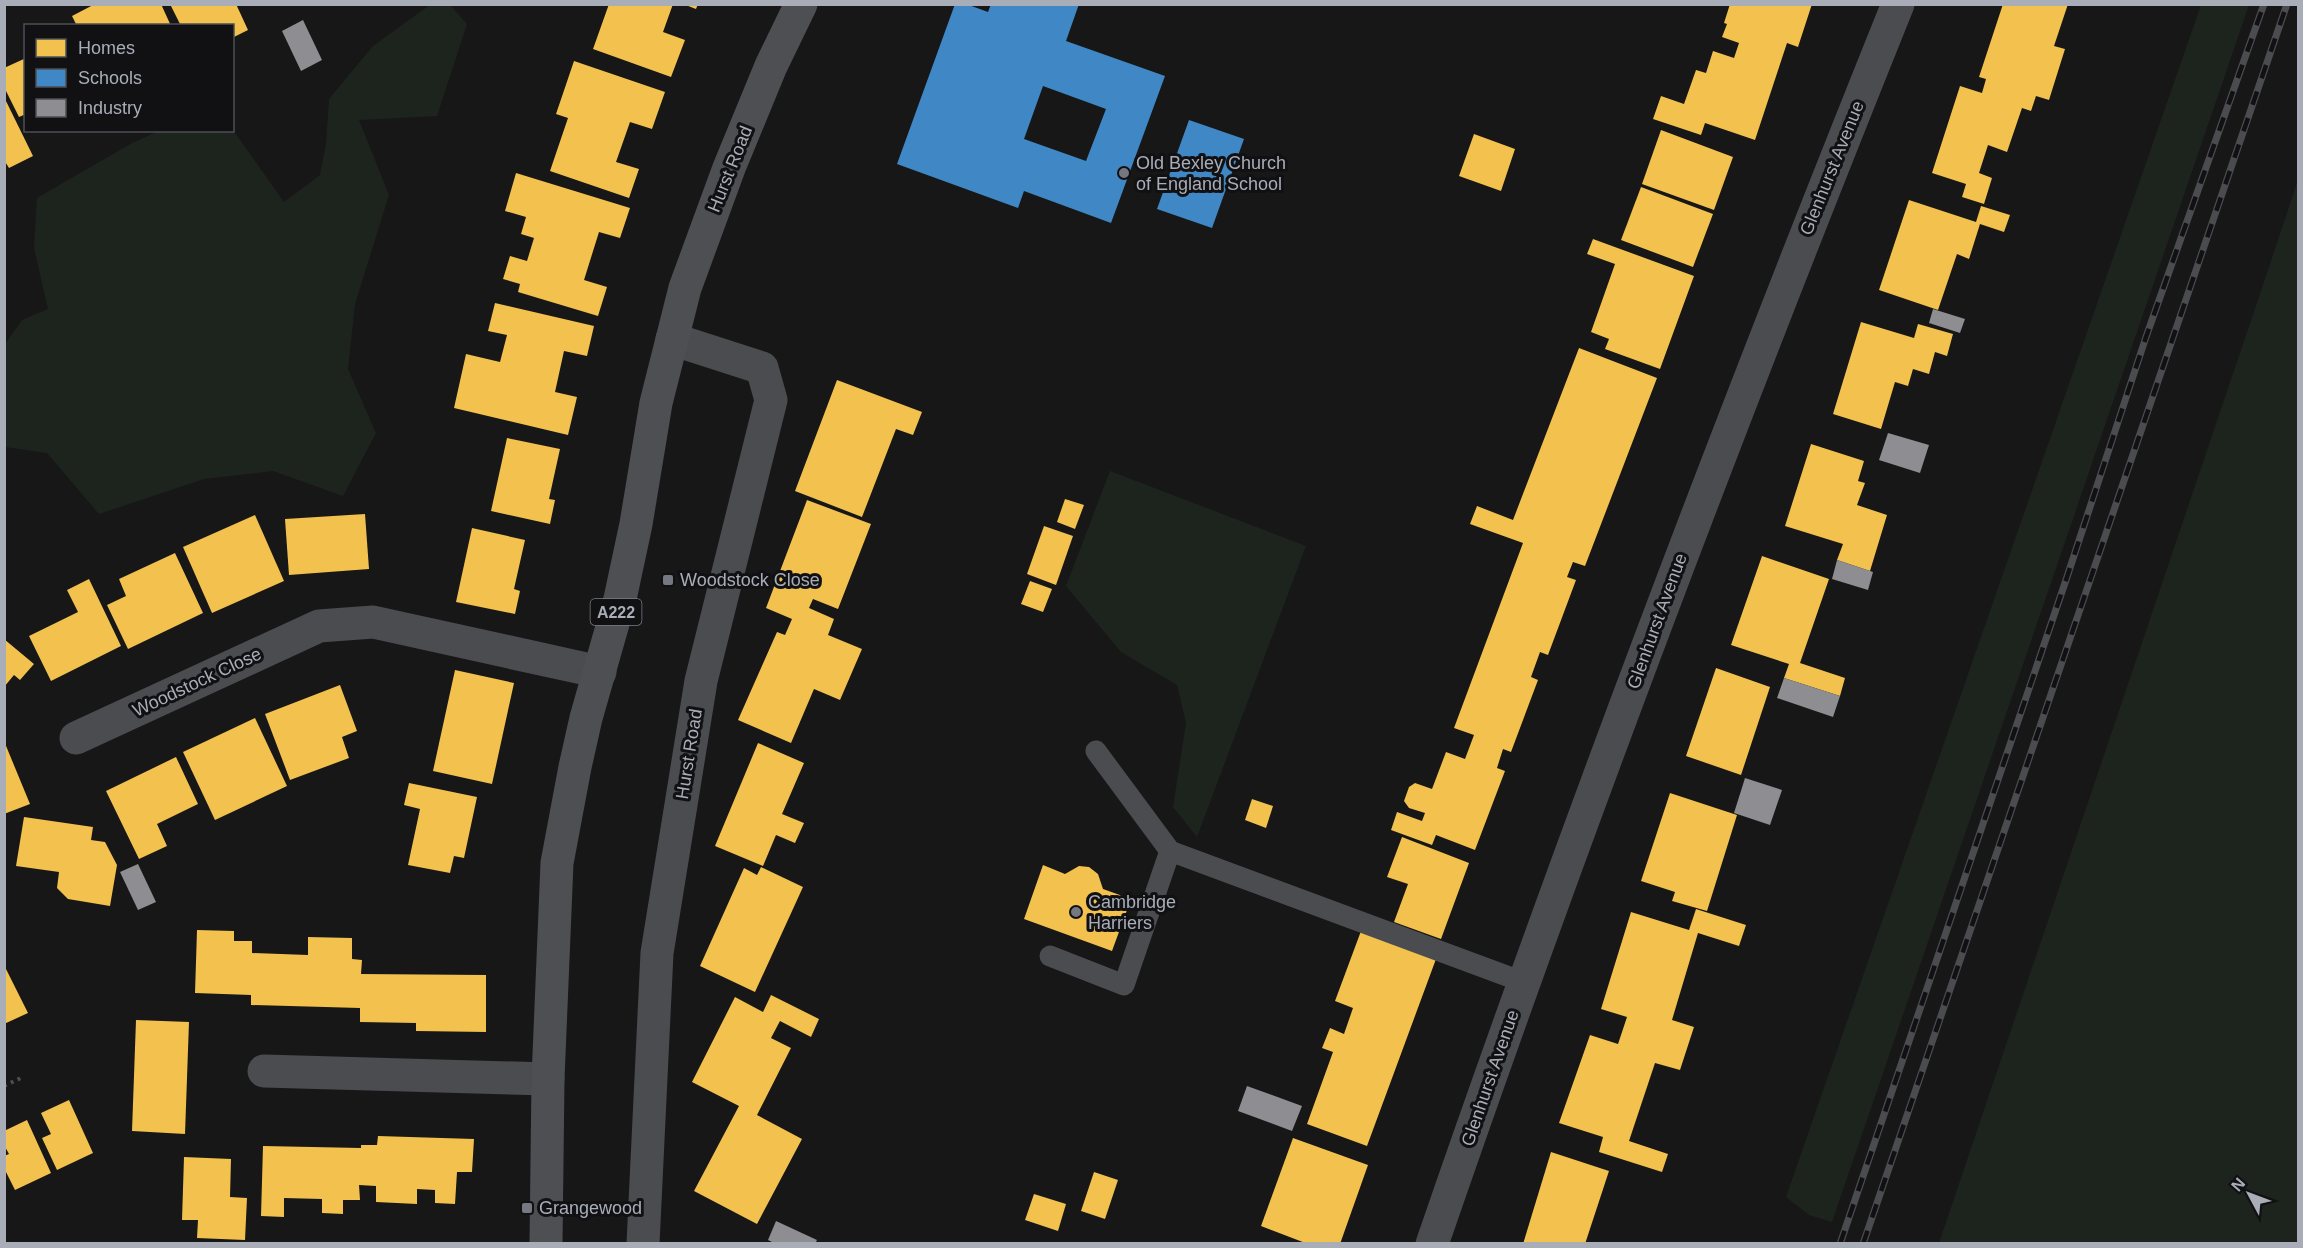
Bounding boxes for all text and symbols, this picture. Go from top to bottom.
legend [24,24,234,132]
text: Homes [78,38,135,58]
text: Schools [78,68,142,88]
text: Industry [78,98,142,118]
street label: Glenhurst Avenue [1796,98,1868,238]
street label: Hurst Road [704,123,756,215]
place label: Old Bexley Church of England School [1136,153,1286,194]
marker: Old Bexley Church of England School [1117,166,1131,180]
street label: Glenhurst Avenue [1623,550,1691,692]
place label: Woodstock Close [680,570,820,590]
marker: Woodstock Close [661,573,675,587]
road number: A222 [590,599,642,625]
street label: Woodstock Close [129,643,265,721]
street label: Hurst Road [672,707,706,801]
place label: Cambridge Harriers [1088,892,1176,933]
marker: Cambridge Harriers [1069,905,1083,919]
street label: Glenhurst Avenue [1457,1007,1523,1149]
north arrow [2219,1164,2279,1224]
text: N [2228,1175,2248,1194]
place label: Grangewood [539,1198,642,1218]
marker: Grangewood [520,1201,534,1215]

